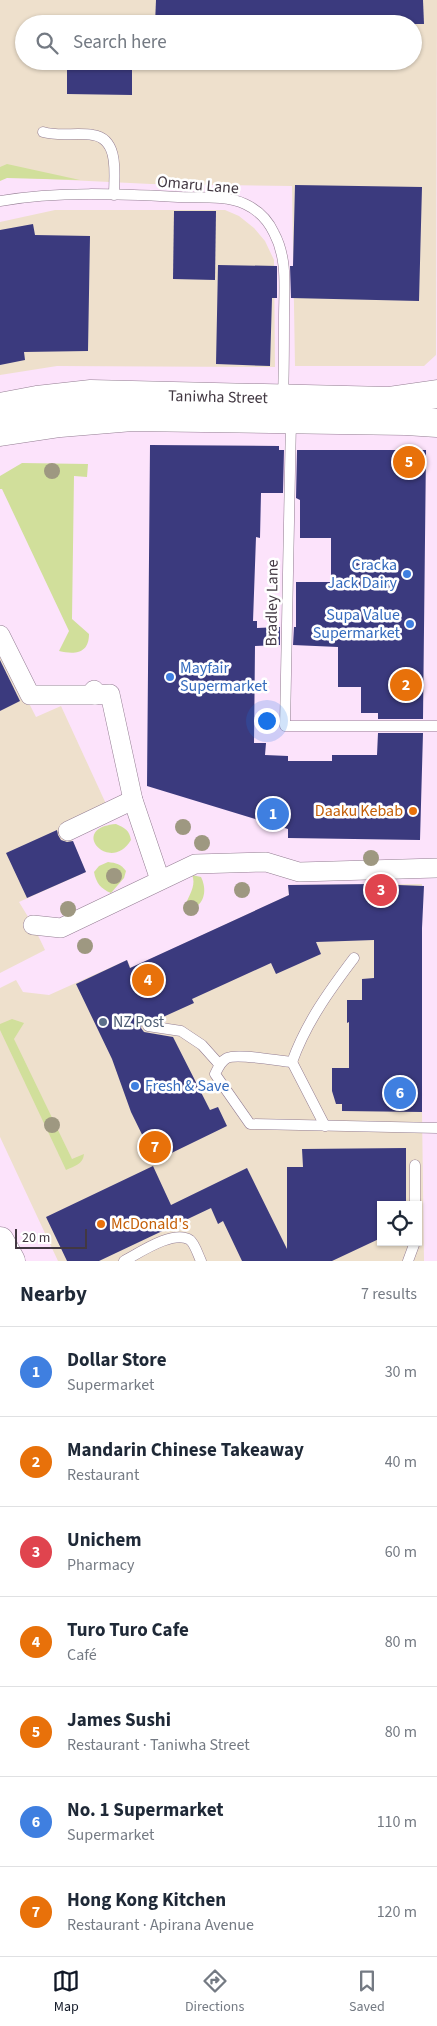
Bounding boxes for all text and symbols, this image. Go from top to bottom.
search box [15,15,422,70]
icon: search [33,29,61,57]
text: Search here [73,29,167,56]
street label: Omaru Lane [156,170,240,200]
street label: Taniwha Street [168,385,269,409]
pin: 5 [393,443,425,481]
place label: Cracka Jack Dairy [328,554,398,594]
street label: Bradley Lane [260,559,284,647]
marker: Cracka Jack Dairy [401,568,413,580]
place label: Supa Value Supermarket [313,604,401,644]
marker: Supa Value Supermarket [404,618,416,630]
place label: Mayfair Supermarket [180,657,268,697]
pin: 2 [390,666,422,704]
marker: Mayfair Supermarket [164,671,176,683]
your location [254,708,280,734]
pin: 1 [257,795,289,833]
place label: Daaku Kebab [315,800,403,822]
marker: Daaku Kebab [407,805,419,817]
pin: 3 [365,871,397,909]
pin: 4 [132,961,164,999]
place label: NZ Post [113,1011,165,1033]
marker: NZ Post [97,1016,109,1028]
pin: 6 [384,1074,416,1112]
place label: Fresh & Save [145,1075,229,1097]
marker: Fresh & Save [129,1080,141,1092]
pin: 7 [139,1128,171,1166]
map controls [377,1201,422,1246]
button: locate [377,1201,422,1246]
place label: McDonald's [111,1213,189,1235]
marker: McDonald's [95,1218,107,1230]
scale bar [15,1226,88,1249]
text: 20 m [22,1228,50,1248]
text: Nearby [20,1279,87,1309]
text: 7 results [361,1283,417,1305]
text: Dollar Store [67,1347,167,1374]
text: 1 [32,1361,40,1383]
text: 30 m [385,1361,417,1383]
text: Supermarket [67,1374,154,1396]
text: Mandarin Chinese Takeaway [67,1437,304,1464]
text: 2 [32,1451,40,1473]
text: 40 m [385,1451,417,1473]
text: Restaurant [67,1464,140,1486]
text: Unichem [67,1527,142,1554]
text: 3 [32,1541,40,1563]
text: 60 m [385,1541,417,1563]
text: Pharmacy [67,1554,135,1576]
text: Turo Turo Cafe [67,1617,189,1644]
text: 4 [32,1631,40,1653]
text: 80 m [385,1631,417,1653]
text: Café [67,1644,97,1666]
text: James Sushi [67,1707,171,1734]
text: 5 [32,1721,40,1743]
text: 80 m [385,1721,417,1743]
text: Restaurant · Taniwha Street [67,1734,250,1756]
text: No. 1 Supermarket [67,1797,224,1824]
text: 6 [32,1811,40,1833]
text: 110 m [377,1811,417,1833]
text: Supermarket [67,1824,154,1846]
text: Hong Kong Kitchen [67,1887,226,1914]
text: 7 [32,1901,40,1923]
text: 120 m [377,1901,417,1923]
text: Restaurant · Apirana Avenue [67,1914,254,1936]
tab: Map [52,1967,80,2017]
tab: Directions [185,1967,244,2017]
tab: Saved [349,1967,385,2017]

